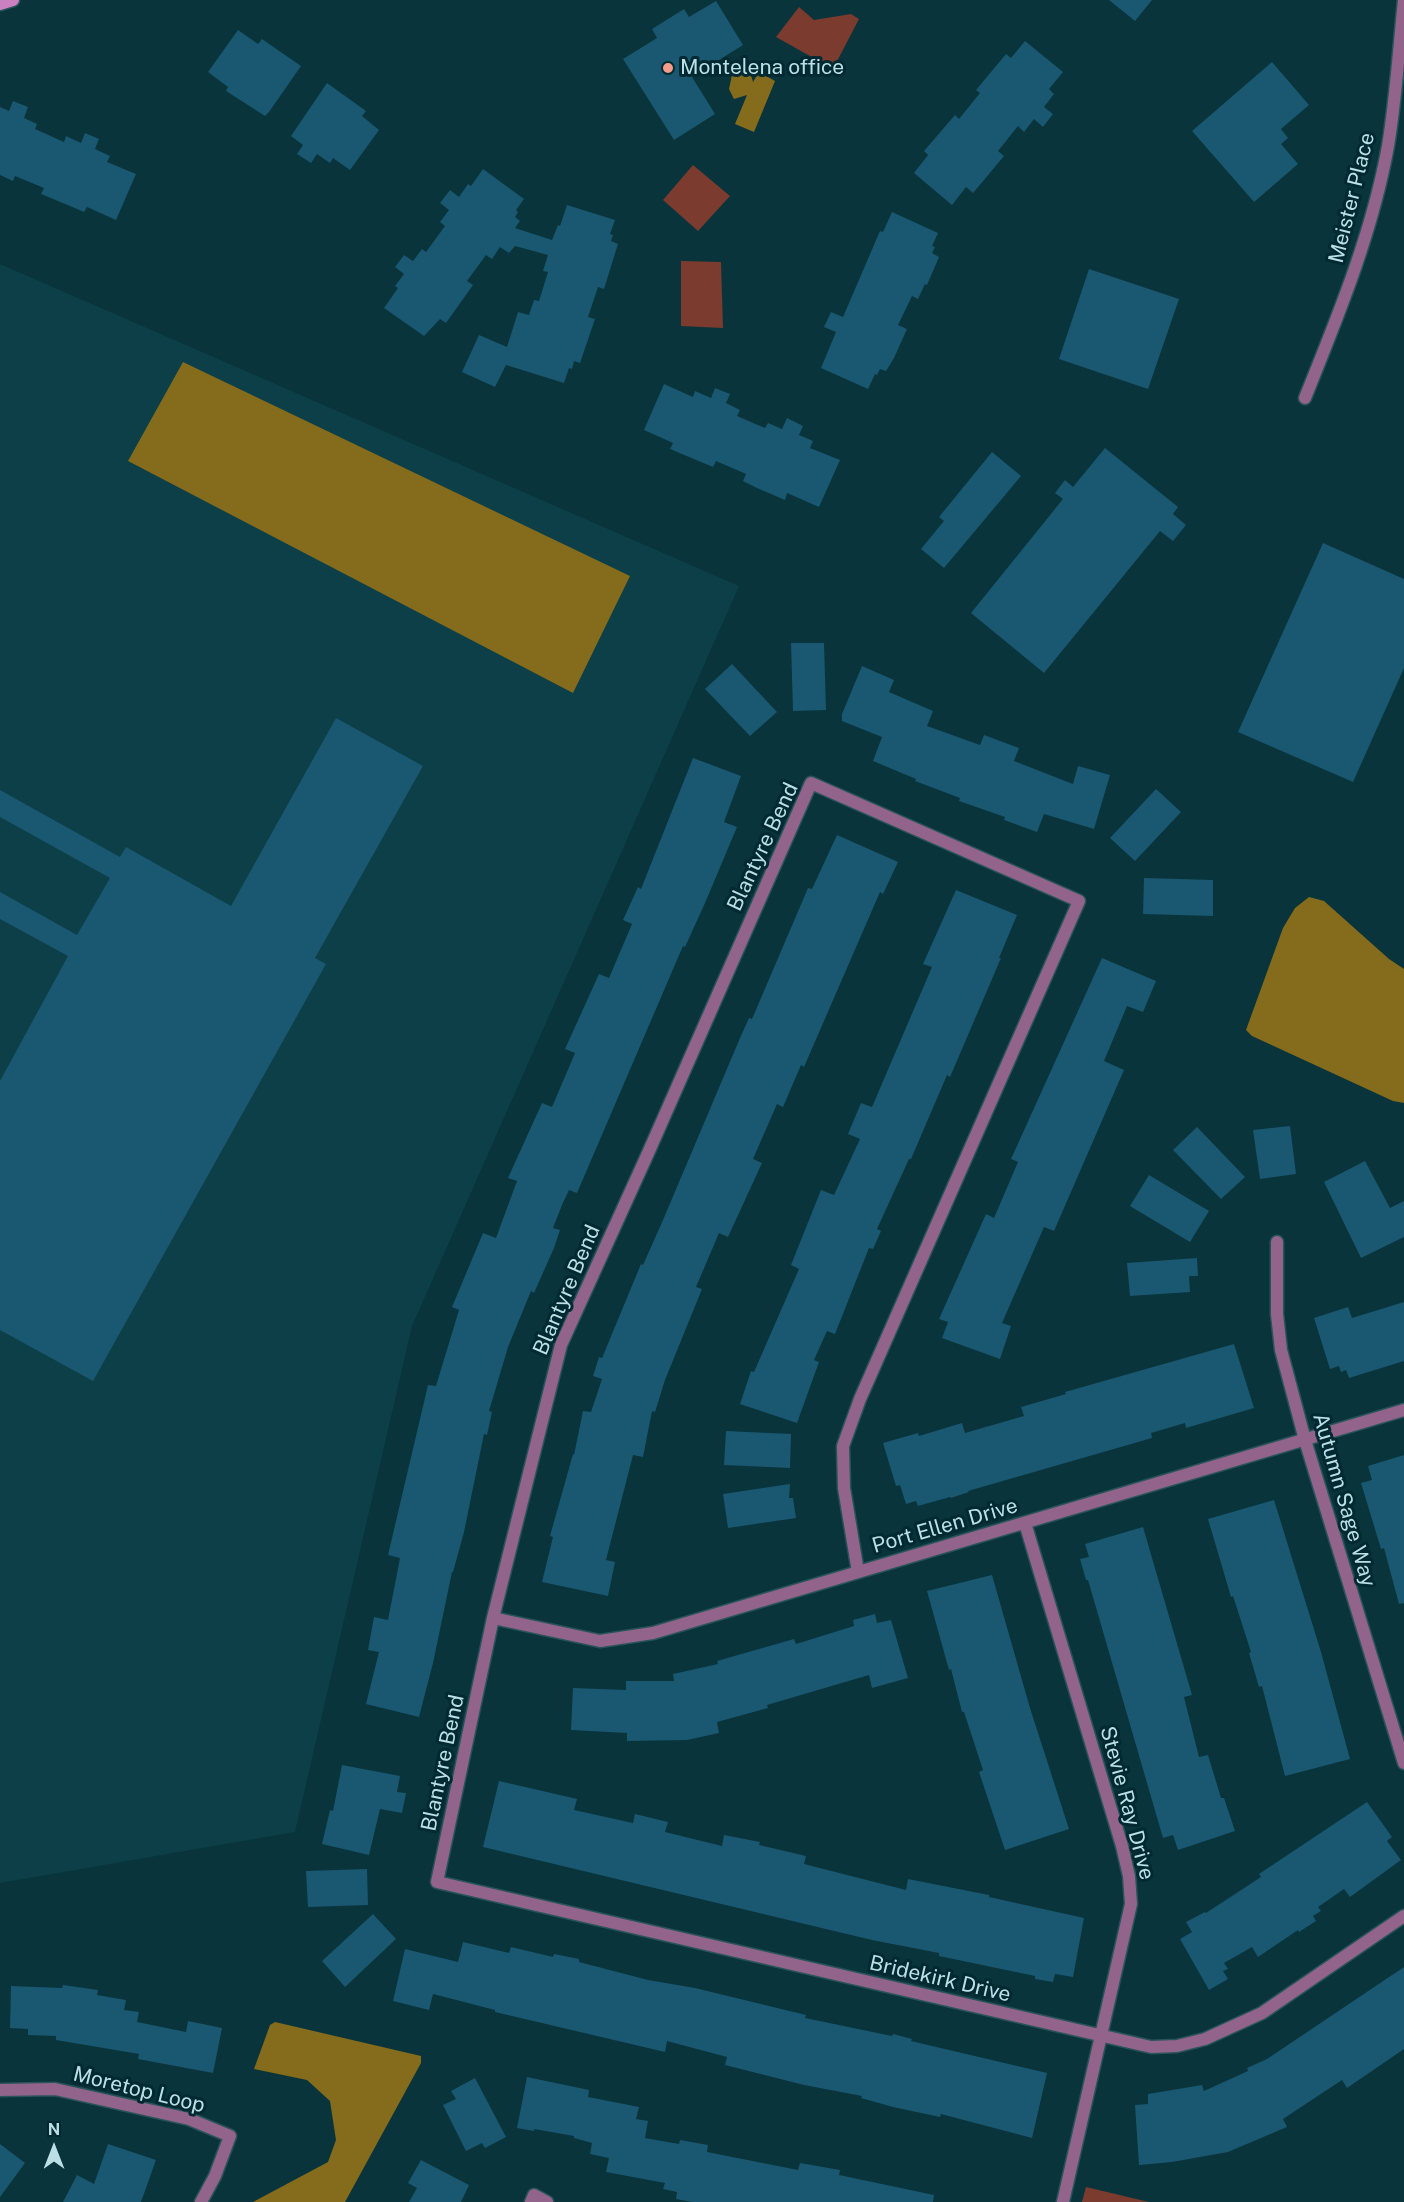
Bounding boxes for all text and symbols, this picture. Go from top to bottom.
place label: Montelena office [680,55,844,81]
marker: Montelena office [661,61,675,75]
street label: Meister Place [1324,130,1380,266]
street label: Blantyre Bend [722,779,804,915]
street label: Blantyre Bend [528,1221,606,1359]
street label: Autumn Sage Way [1307,1410,1381,1590]
street label: Port Ellen Drive [869,1493,1021,1559]
street label: Blantyre Bend [416,1693,470,1833]
street label: Stevie Ray Drive [1094,1723,1160,1883]
street label: Bridekirk Drive [867,1950,1013,2008]
street label: Moretop Loop [70,2061,208,2119]
north arrow [24,2118,84,2178]
text: N [48,2120,60,2139]

